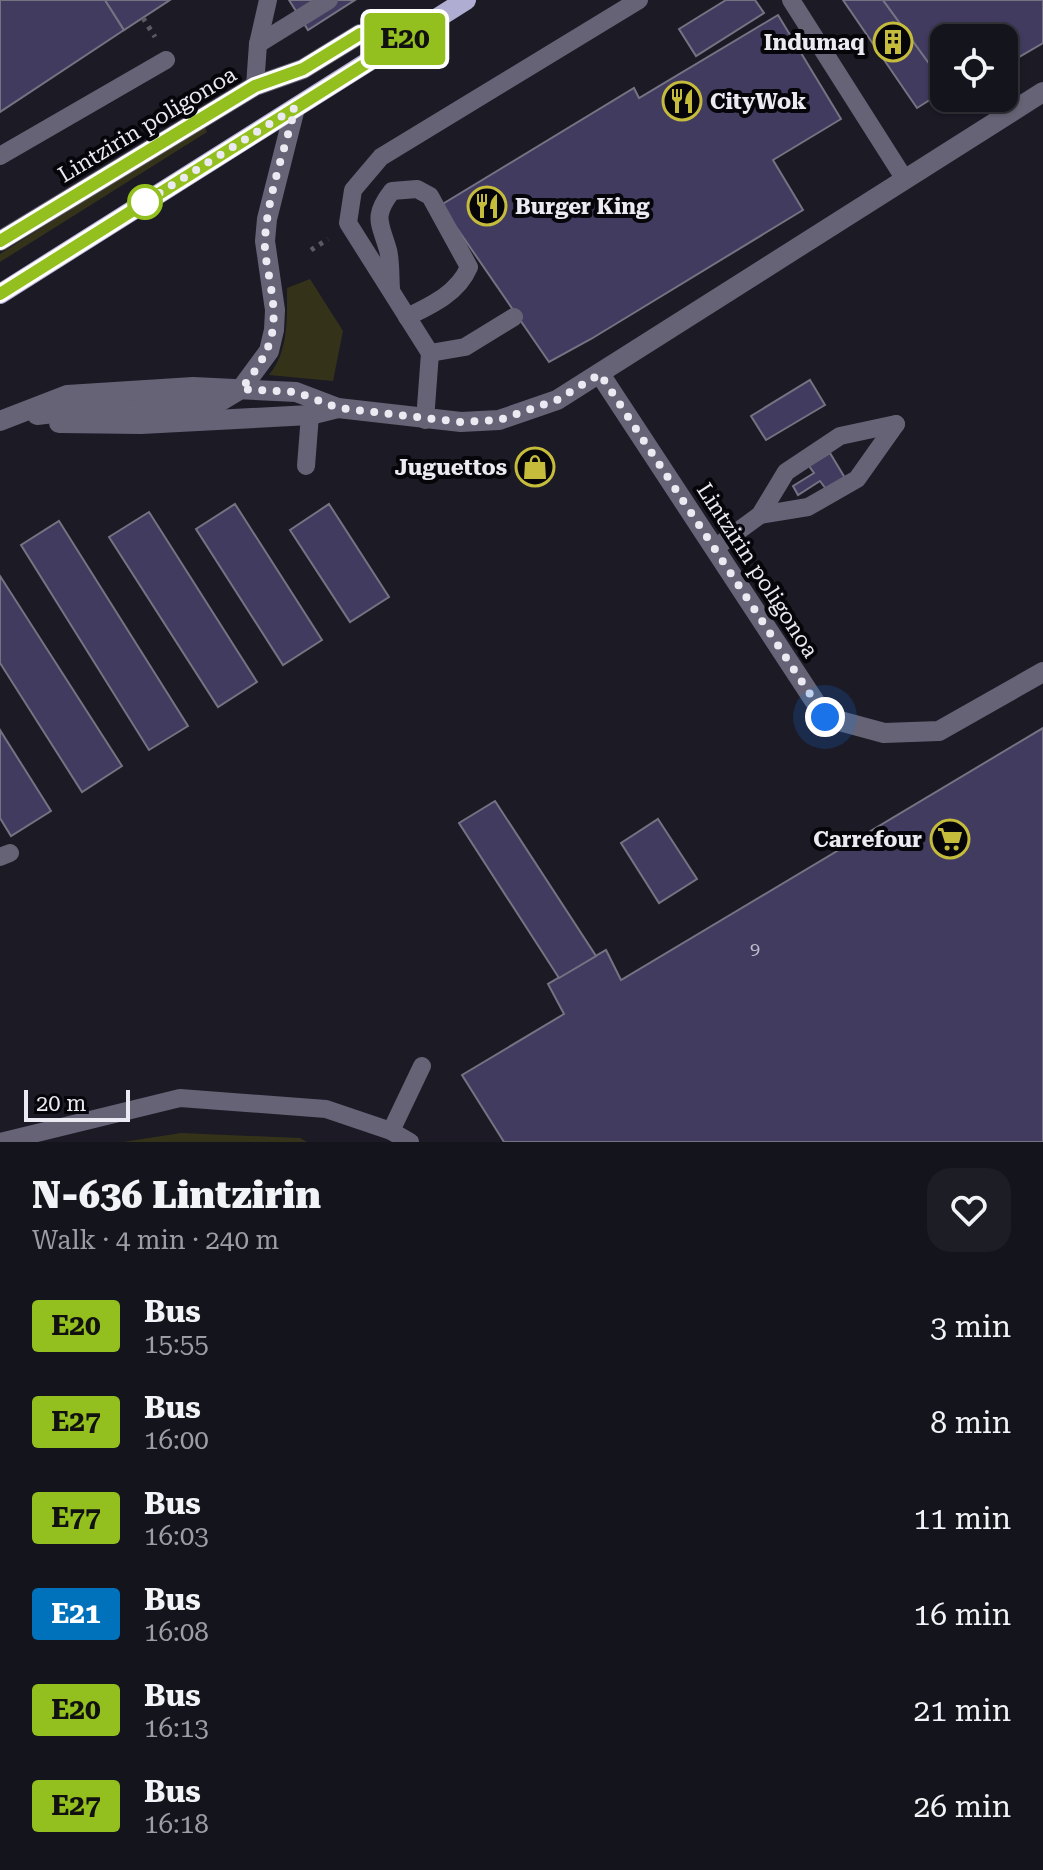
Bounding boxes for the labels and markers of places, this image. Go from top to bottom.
building icon: Indumaq [872,21,914,63]
place label: Indumaq [764,30,865,55]
restaurant icon: CityWok [661,80,703,122]
place label: CityWok [710,89,806,114]
unlabelled marker [128,185,162,219]
restaurant icon: Burger King [466,185,508,227]
place label: Burger King [515,194,650,219]
shop icon: Juguettos [514,446,556,488]
place label: Juguettos [395,455,507,480]
supermarket icon: Carrefour [929,818,971,860]
place label: Carrefour [813,827,922,852]

